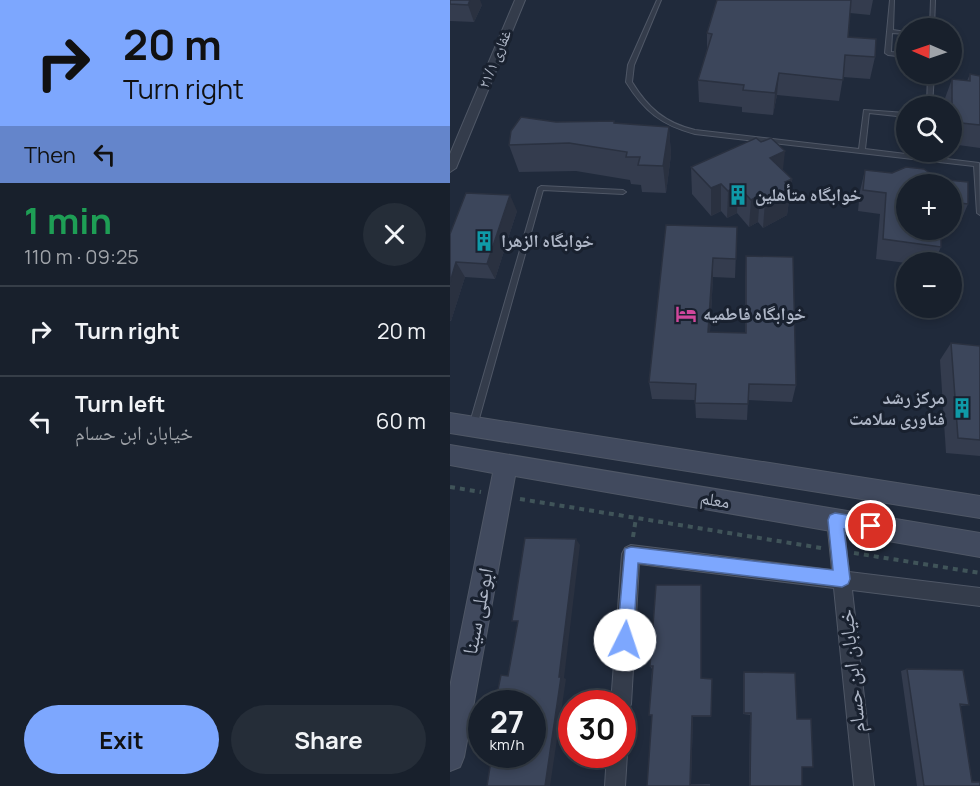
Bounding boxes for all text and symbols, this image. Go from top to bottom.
text: 20 m [123,15,222,73]
north arrow [896,18,962,84]
map controls [896,18,962,318]
icon: right [24,24,102,102]
street label: غفاری ۲۱/۱ [473,26,516,91]
text: Turn right [123,70,244,107]
button: search [896,96,962,162]
icon: left [88,138,121,171]
text: Then [24,140,76,170]
button: + [896,174,962,240]
place label: خوابگاه متأهلین [755,182,862,206]
building icon: خوابگاه متأهلین [726,183,750,207]
text: 1 min [24,196,112,245]
button: close [363,203,426,266]
place label: خوابگاه الزهرا [501,228,594,252]
building icon: خوابگاه الزهرا [472,229,496,253]
text: 110 m · 09:25 [24,243,139,270]
button: − [896,252,962,318]
place label: خوابگاه فاطمیه [703,301,806,325]
hotel icon: خوابگاه فاطمیه [674,302,698,326]
icon: right [24,315,57,348]
text: Turn right [75,316,180,346]
text: 20 m [377,316,426,346]
place label: مرکز رشد فناوری سلامت [849,385,945,430]
text: Turn left [75,389,165,419]
building icon: مرکز رشد فناوری سلامت [950,396,974,420]
icon: left [24,405,57,438]
text: 60 m [376,406,426,436]
text: خیابان ابن حسام [75,419,193,446]
street label: معلم [698,485,732,514]
pin [845,500,896,551]
icon: arrive [854,509,887,542]
street label: ابوعلی سینا [455,565,499,657]
position arrow [593,608,657,672]
street label: خیابان ابن حسام [831,608,872,734]
speed limit sign: 30 [558,690,636,768]
text: 27 [490,701,524,742]
button: Exit [24,705,219,774]
button: Share [231,705,426,774]
text: km/h [490,734,524,755]

